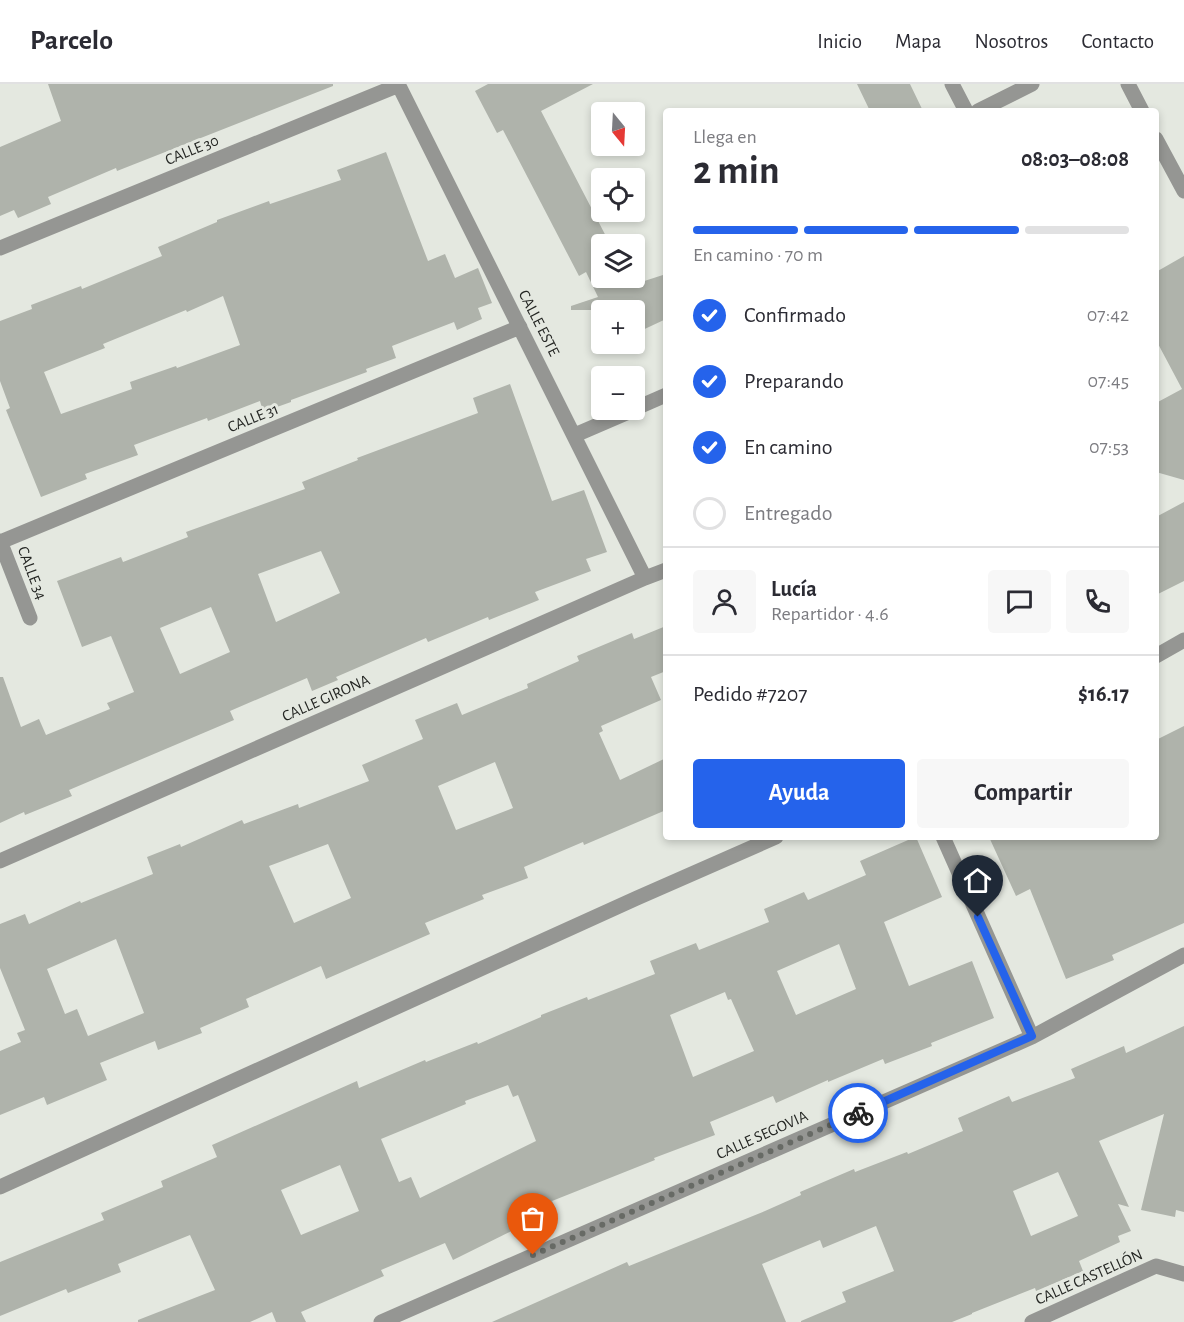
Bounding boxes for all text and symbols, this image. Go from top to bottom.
text: Parcelo [30,27,113,55]
text: Inicio [817,31,862,52]
text: Mapa [895,31,942,52]
text: Nosotros [975,31,1048,52]
text: Contacto [1081,31,1154,52]
north arrow [591,102,645,156]
map controls [591,102,645,420]
text: Llega en [693,127,757,147]
street label: CALLE 30 [163,132,221,168]
text: 08:03–08:08 [1021,148,1129,170]
text: 2 min [693,152,780,191]
button: locate [591,168,645,222]
button: layers [591,234,645,288]
text: En camino · 70 m [693,245,823,265]
street label: CALLE ESTE [516,287,563,359]
icon: check [693,299,726,332]
button: + [591,300,645,354]
text: Confirmado [744,304,846,326]
text: 07:42 [1087,305,1129,325]
icon: check [693,365,726,398]
button: − [591,366,645,420]
text: Preparando [744,370,844,392]
text: 07:45 [1088,371,1129,391]
street label: CALLE 31 [225,401,281,435]
icon: check [693,431,726,464]
text: En camino [744,436,833,458]
text: 07:53 [1089,437,1129,457]
text: Entregado [744,502,833,524]
street label: CALLE 34 [15,544,50,602]
button: person [693,570,756,633]
button: chat [988,570,1051,633]
button: phone [1066,570,1129,633]
text: Lucía [771,578,817,600]
text: Repartidor · 4.6 [771,604,889,624]
street label: CALLE GIRONA [280,672,372,724]
text: Pedido #7207 [693,683,808,705]
text: $16.17 [1078,683,1129,705]
button: Ayuda [693,759,905,828]
button: Compartir [917,759,1129,828]
pin [952,855,1003,917]
icon: home [961,864,994,897]
courier [828,1083,888,1143]
icon: bike [842,1097,875,1130]
street label: CALLE SEGOVIA [714,1108,810,1162]
pin [507,1193,558,1255]
icon: bag [516,1202,549,1235]
street label: CALLE CASTELLÓN [1032,1244,1145,1308]

